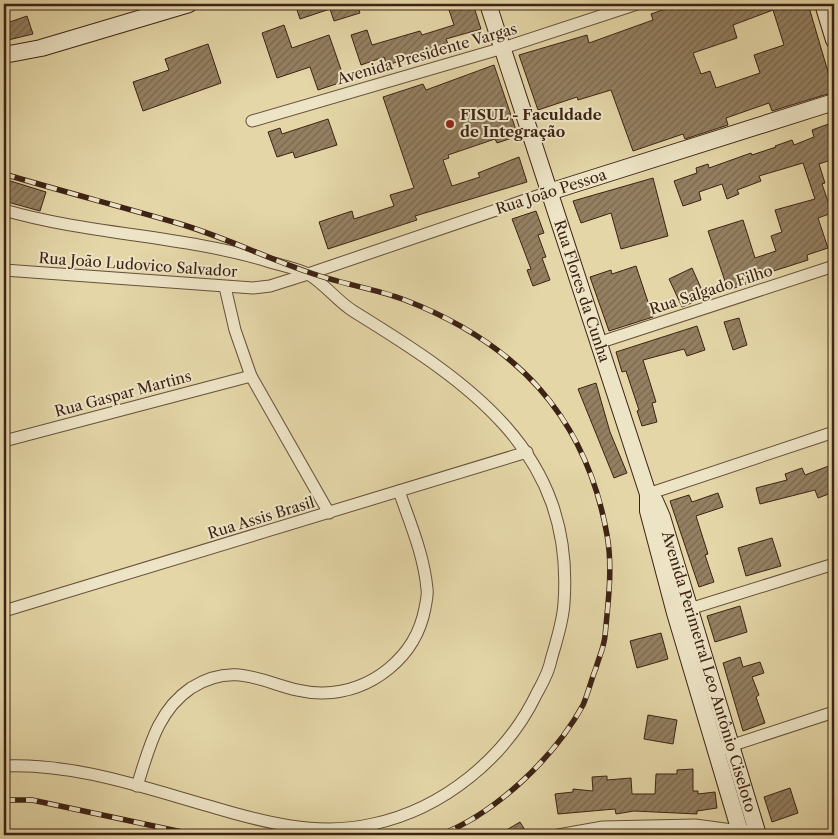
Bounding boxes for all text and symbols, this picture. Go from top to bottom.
street label: Avenida Presidente Vargas [334,19,519,89]
place label: FISUL - Faculdade de Integração [460,105,602,141]
marker: FISUL - Faculdade de Integração [444,118,456,130]
street label: Rua João Pessoa [493,165,609,218]
street label: Rua Flores da Cunha [550,217,614,365]
street label: Rua João Ludovico Salvador [38,248,239,281]
street label: Rua Salgado Filho [647,261,775,318]
street label: Rua Gaspar Martins [52,366,193,421]
street label: Rua Assis Brasil [205,492,317,543]
street label: Avenida Perimetral Leo Antônio Ciseloto [658,528,761,814]

